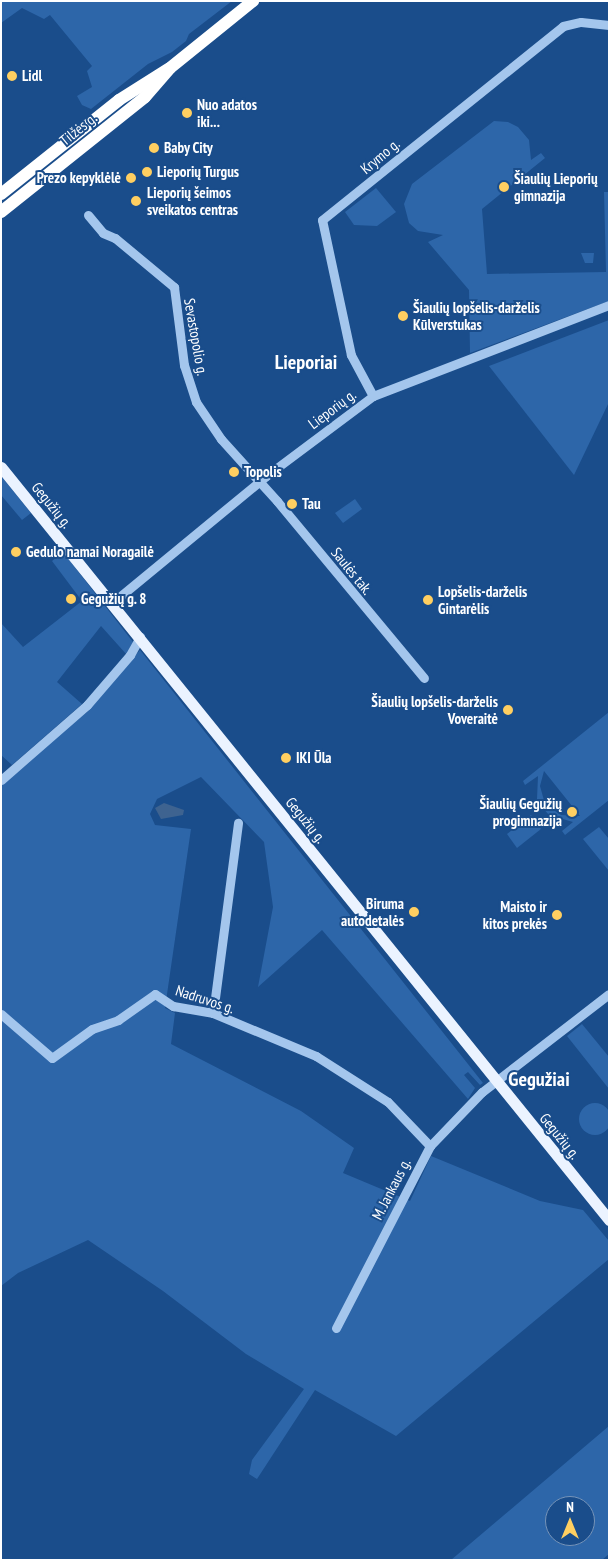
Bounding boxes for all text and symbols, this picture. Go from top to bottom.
place label: Lidl [22,67,42,85]
marker: Lidl [6,70,18,82]
place label: Nuo adatos iki... [197,95,257,130]
marker: Nuo adatos iki... [181,107,193,119]
street label: Tilžės g. [56,109,100,149]
street label: Krymo g. [357,135,403,177]
place label: Baby City [164,139,213,157]
marker: Baby City [148,142,160,154]
place label: Lieporių Turgus [157,163,240,181]
marker: Lieporių Turgus [141,166,153,178]
place label: Prezo kepyklėlė [37,169,121,187]
place label: Šiaulių Lieporių gimnazija [514,169,598,204]
marker: Prezo kepyklėlė [125,172,137,184]
marker: Šiaulių Lieporių gimnazija [498,181,510,193]
place label: Lieporių šeimos sveikatos centras [147,183,238,218]
marker: Lieporių šeimos sveikatos centras [129,194,143,208]
street label: Sevastopolio g. [180,297,212,377]
place label: Šiaulių lopšelis-darželis Kūlverstukas [413,298,540,333]
marker: Šiaulių lopšelis-darželis Kūlverstukas [397,310,409,322]
district label: Lieporiai [275,350,337,374]
street label: Lieporių g. [305,385,359,433]
place label: Topolis [244,463,282,481]
marker: Topolis [228,466,240,478]
street label: Gegužių g. [28,478,76,532]
place label: Tau [302,495,321,513]
marker: Tau [286,498,298,510]
place label: Gedulo namai Noragailė [26,543,154,561]
street label: Saulės tak. [328,544,376,598]
marker: Gedulo namai Noragailė [10,546,22,558]
place label: Lopšelis-darželis Gintarėlis [438,582,527,617]
place label: Gegužių g. 8 [81,590,147,608]
marker: Gegužių g. 8 [65,593,77,605]
marker: Lopšelis-darželis Gintarėlis [422,594,434,606]
place label: Šiaulių lopšelis-darželis Voveraitė [371,692,498,727]
marker: Šiaulių lopšelis-darželis Voveraitė [502,704,514,716]
place label: IKI Ūla [296,749,332,767]
marker: IKI Ūla [280,752,292,764]
street label: Gegužių g. [282,793,330,847]
place label: Šiaulių Gegužių progimnazija [479,794,562,829]
marker: Šiaulių Gegužių progimnazija [566,806,578,818]
place label: Biruma autodetalės [341,894,404,929]
place label: Maisto ir kitos prekės [483,897,547,932]
marker: Biruma autodetalės [408,906,420,918]
marker: Maisto ir kitos prekės [551,909,563,921]
street label: Nadruvos g. [173,981,237,1017]
district label: Gegužiai [508,1067,570,1091]
street label: Gegužių g. [536,1109,584,1163]
street label: M. Jankaus g. [368,1155,414,1223]
north arrow [545,1496,595,1546]
text: N [566,1498,574,1516]

